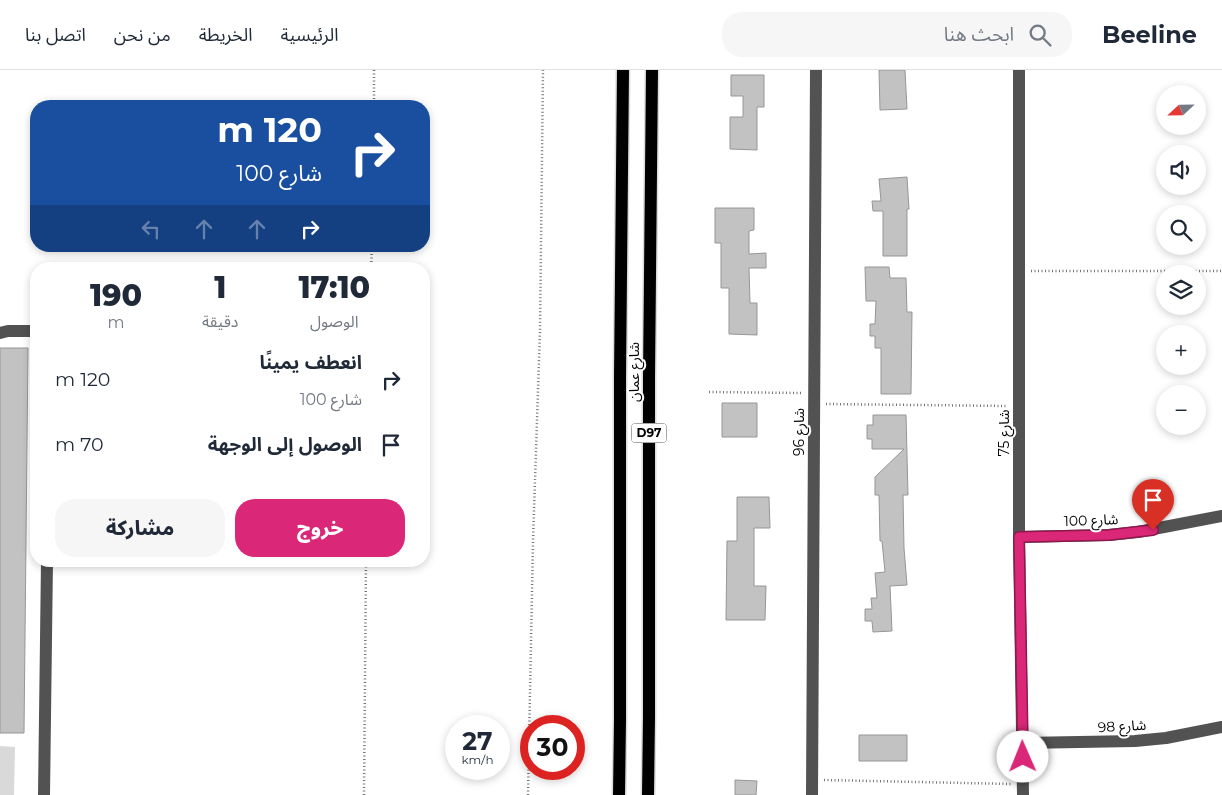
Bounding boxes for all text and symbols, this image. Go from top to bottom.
search box [722,12,1072,57]
text: Beeline [1102,20,1197,49]
icon: search [1026,21,1054,49]
text: ابحث هنا [944,23,1014,46]
text: اتصل بنا [25,24,86,46]
text: من نحن [114,24,171,46]
text: الخريطة [199,24,253,46]
text: الرئيسية [281,24,338,46]
north arrow [1156,85,1206,135]
map controls [1156,85,1206,435]
text: 120 m [217,108,322,151]
icon: right [340,120,405,185]
button: sound [1156,145,1206,195]
text: شارع 100 [236,160,322,187]
button: search [1156,205,1206,255]
icon: left [137,215,165,243]
icon: ahead [190,215,218,243]
icon: ahead [243,215,271,243]
icon: right [296,215,324,243]
button: layers [1156,265,1206,315]
text: 1 [214,269,226,306]
text: 17:10 [298,269,370,306]
text: 190 [90,277,142,314]
text: دقيقة [202,312,238,331]
text: الوصول [310,312,359,331]
text: m [108,313,125,332]
button: + [1156,325,1206,375]
street label: شارع عمان [625,342,645,402]
text: انعطف يمينًا [259,351,362,374]
icon: right [377,366,405,394]
text: 120 m [55,368,110,391]
button: − [1156,385,1206,435]
text: شارع 100 [300,390,362,409]
street label: شارع 96 [790,408,810,456]
street label: شارع 75 [995,410,1015,456]
road number: D97 [632,423,666,442]
icon: arrive [377,431,405,459]
text: 70 m [55,433,104,456]
text: الوصول إلى الوجهة [208,433,362,456]
pin [1132,479,1174,530]
icon: arrive [1139,486,1167,514]
button: مشاركة [55,499,225,557]
button: خروج [235,499,405,557]
street label: شارع 100 [1063,510,1119,532]
speed limit sign: 30 [520,715,585,780]
street label: شارع 98 [1097,716,1147,738]
text: 27 [462,726,493,756]
position arrow [996,730,1048,782]
text: km/h [461,752,494,767]

